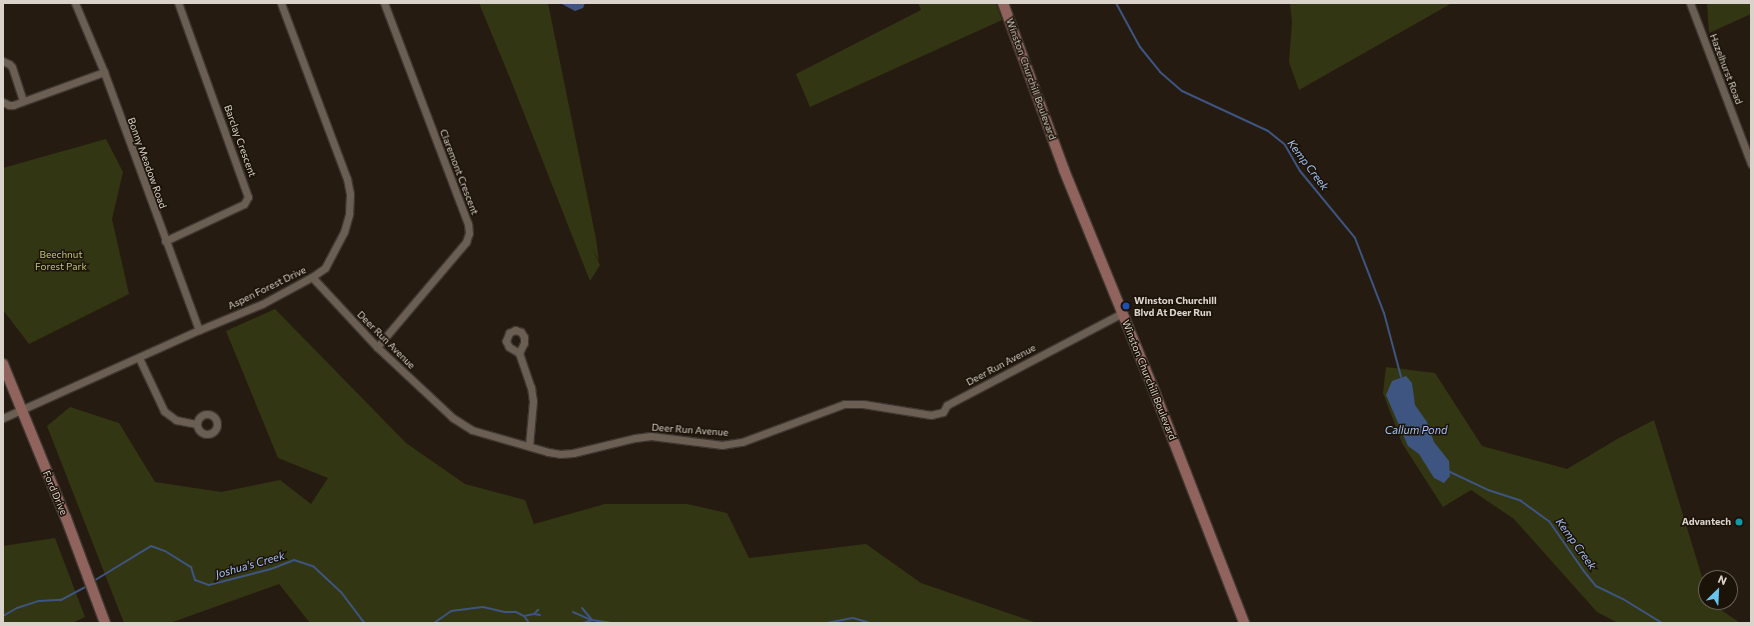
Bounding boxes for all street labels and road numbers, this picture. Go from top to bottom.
street label: Winston Churchill Boulevard [1003,17,1059,141]
street label: Hazelhurst Road [1707,32,1745,106]
street label: Barclay Crescent [221,103,259,179]
street label: Bonny Meadow Road [125,116,169,210]
street label: Claremont Crescent [437,128,481,216]
street label: Aspen Forest Drive [226,264,308,312]
street label: Deer Run Avenue [355,309,417,371]
street label: Winston Churchill Boulevard [1119,318,1179,442]
street label: Deer Run Avenue [964,342,1038,388]
street label: Deer Run Avenue [651,421,729,439]
street label: Ford Drive [40,469,70,517]

